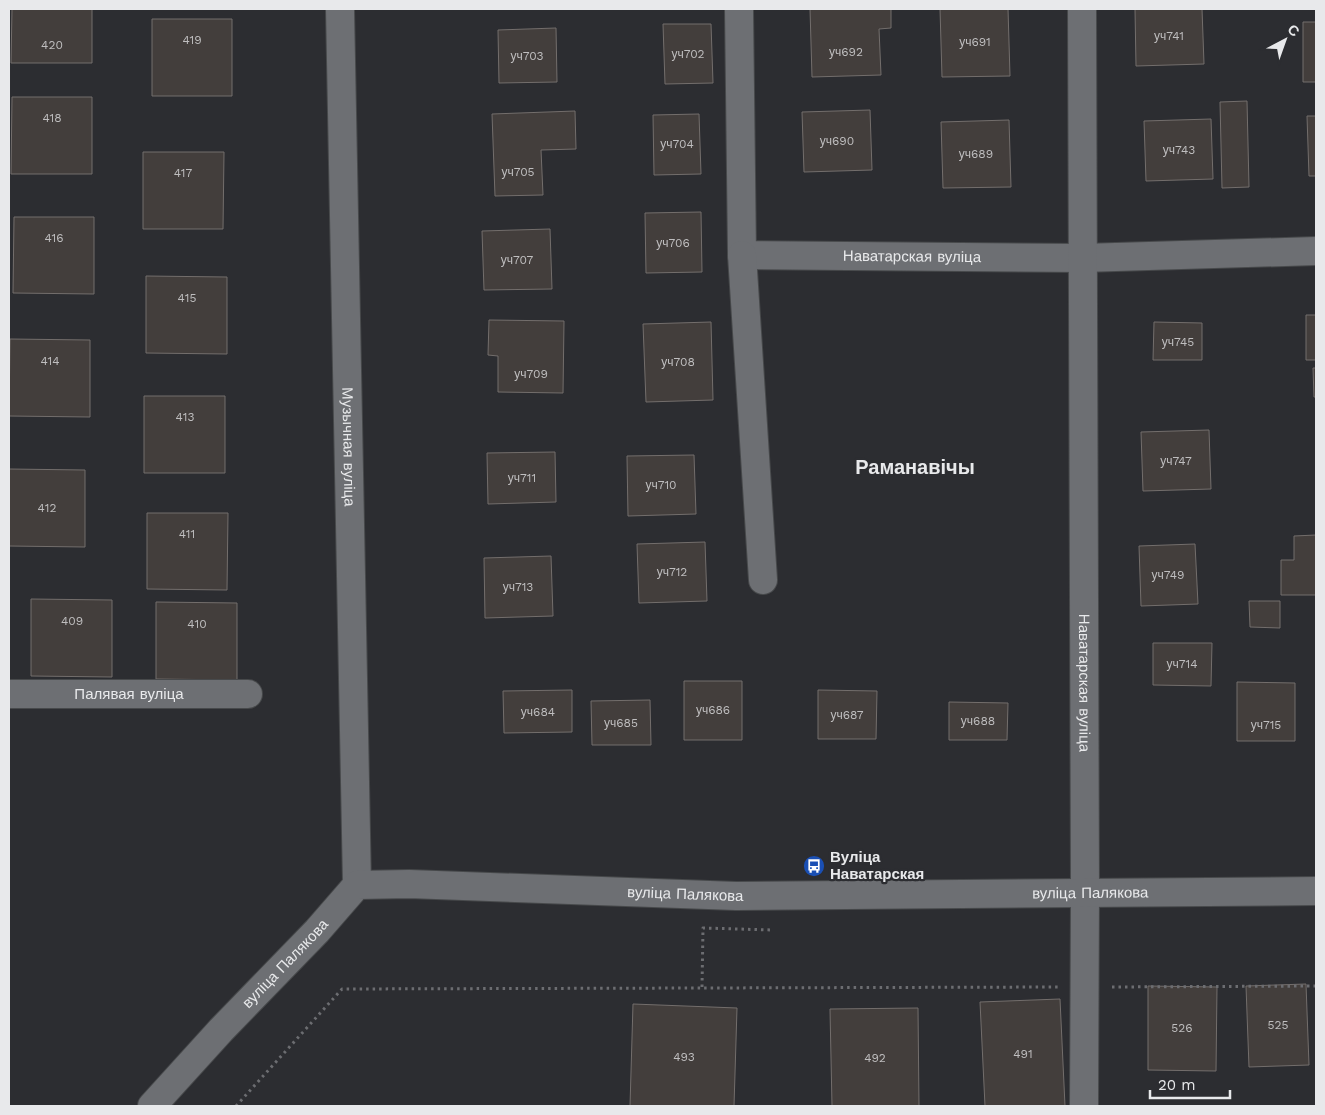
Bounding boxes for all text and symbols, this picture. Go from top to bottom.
north arrow [1260,15,1310,65]
text: С [1284,21,1303,40]
house number: уч741 [1154,29,1184,43]
house number: 419 [182,33,202,47]
house number: уч691 [959,35,991,49]
house number: 420 [41,38,63,52]
house number: уч692 [829,45,863,59]
house number: уч702 [671,47,705,61]
house number: уч703 [511,49,543,63]
house number: 418 [42,111,62,125]
house number: уч690 [820,134,854,148]
house number: уч704 [660,137,694,151]
house number: уч743 [1163,143,1195,157]
house number: уч689 [959,147,993,161]
house number: уч705 [501,165,535,179]
house number: 417 [174,166,193,180]
house number: 416 [44,231,64,245]
house number: уч706 [656,236,690,250]
street label: Наватарская вуліца [843,247,982,266]
house number: уч707 [501,253,534,267]
house number: 415 [178,291,196,305]
house number: уч745 [1162,335,1194,349]
house number: 414 [40,354,60,368]
house number: уч708 [661,355,695,369]
house number: уч709 [514,367,548,381]
street label: Музычная вуліца [338,387,359,507]
house number: 413 [176,410,194,424]
house number: уч747 [1160,454,1192,468]
district label: Раманавічы [855,455,975,479]
house number: уч711 [508,471,536,485]
house number: уч710 [645,478,677,492]
house number: 412 [38,501,56,515]
house number: 411 [179,527,195,541]
house number: уч712 [657,565,687,579]
house number: уч749 [1152,568,1184,582]
house number: уч713 [503,580,533,594]
house number: 409 [61,614,83,628]
street label: Наватарская вуліца [1075,614,1094,753]
house number: 410 [187,617,207,631]
house number: уч714 [1167,657,1198,671]
street label: Палявая вуліца [74,685,184,703]
house number: уч686 [696,703,730,717]
house number: уч684 [521,705,555,719]
house number: уч687 [830,708,864,722]
house number: уч688 [961,714,995,728]
house number: уч685 [604,716,638,730]
house number: уч715 [1251,718,1281,732]
place label: Вуліца Наватарская [830,848,924,883]
bus stop icon: Вуліца Наватарская [802,854,826,878]
street label: вуліца Палякова [627,883,744,905]
street label: вуліца Палякова [1032,883,1149,902]
street label: вуліца Палякова [238,915,332,1012]
house number: 525 [1268,1018,1288,1032]
house number: 526 [1171,1021,1193,1035]
house number: 491 [1013,1047,1033,1061]
house number: 493 [673,1050,695,1064]
house number: 492 [864,1051,886,1065]
scale bar [1150,1068,1230,1100]
text: 20 m [1158,1076,1196,1094]

